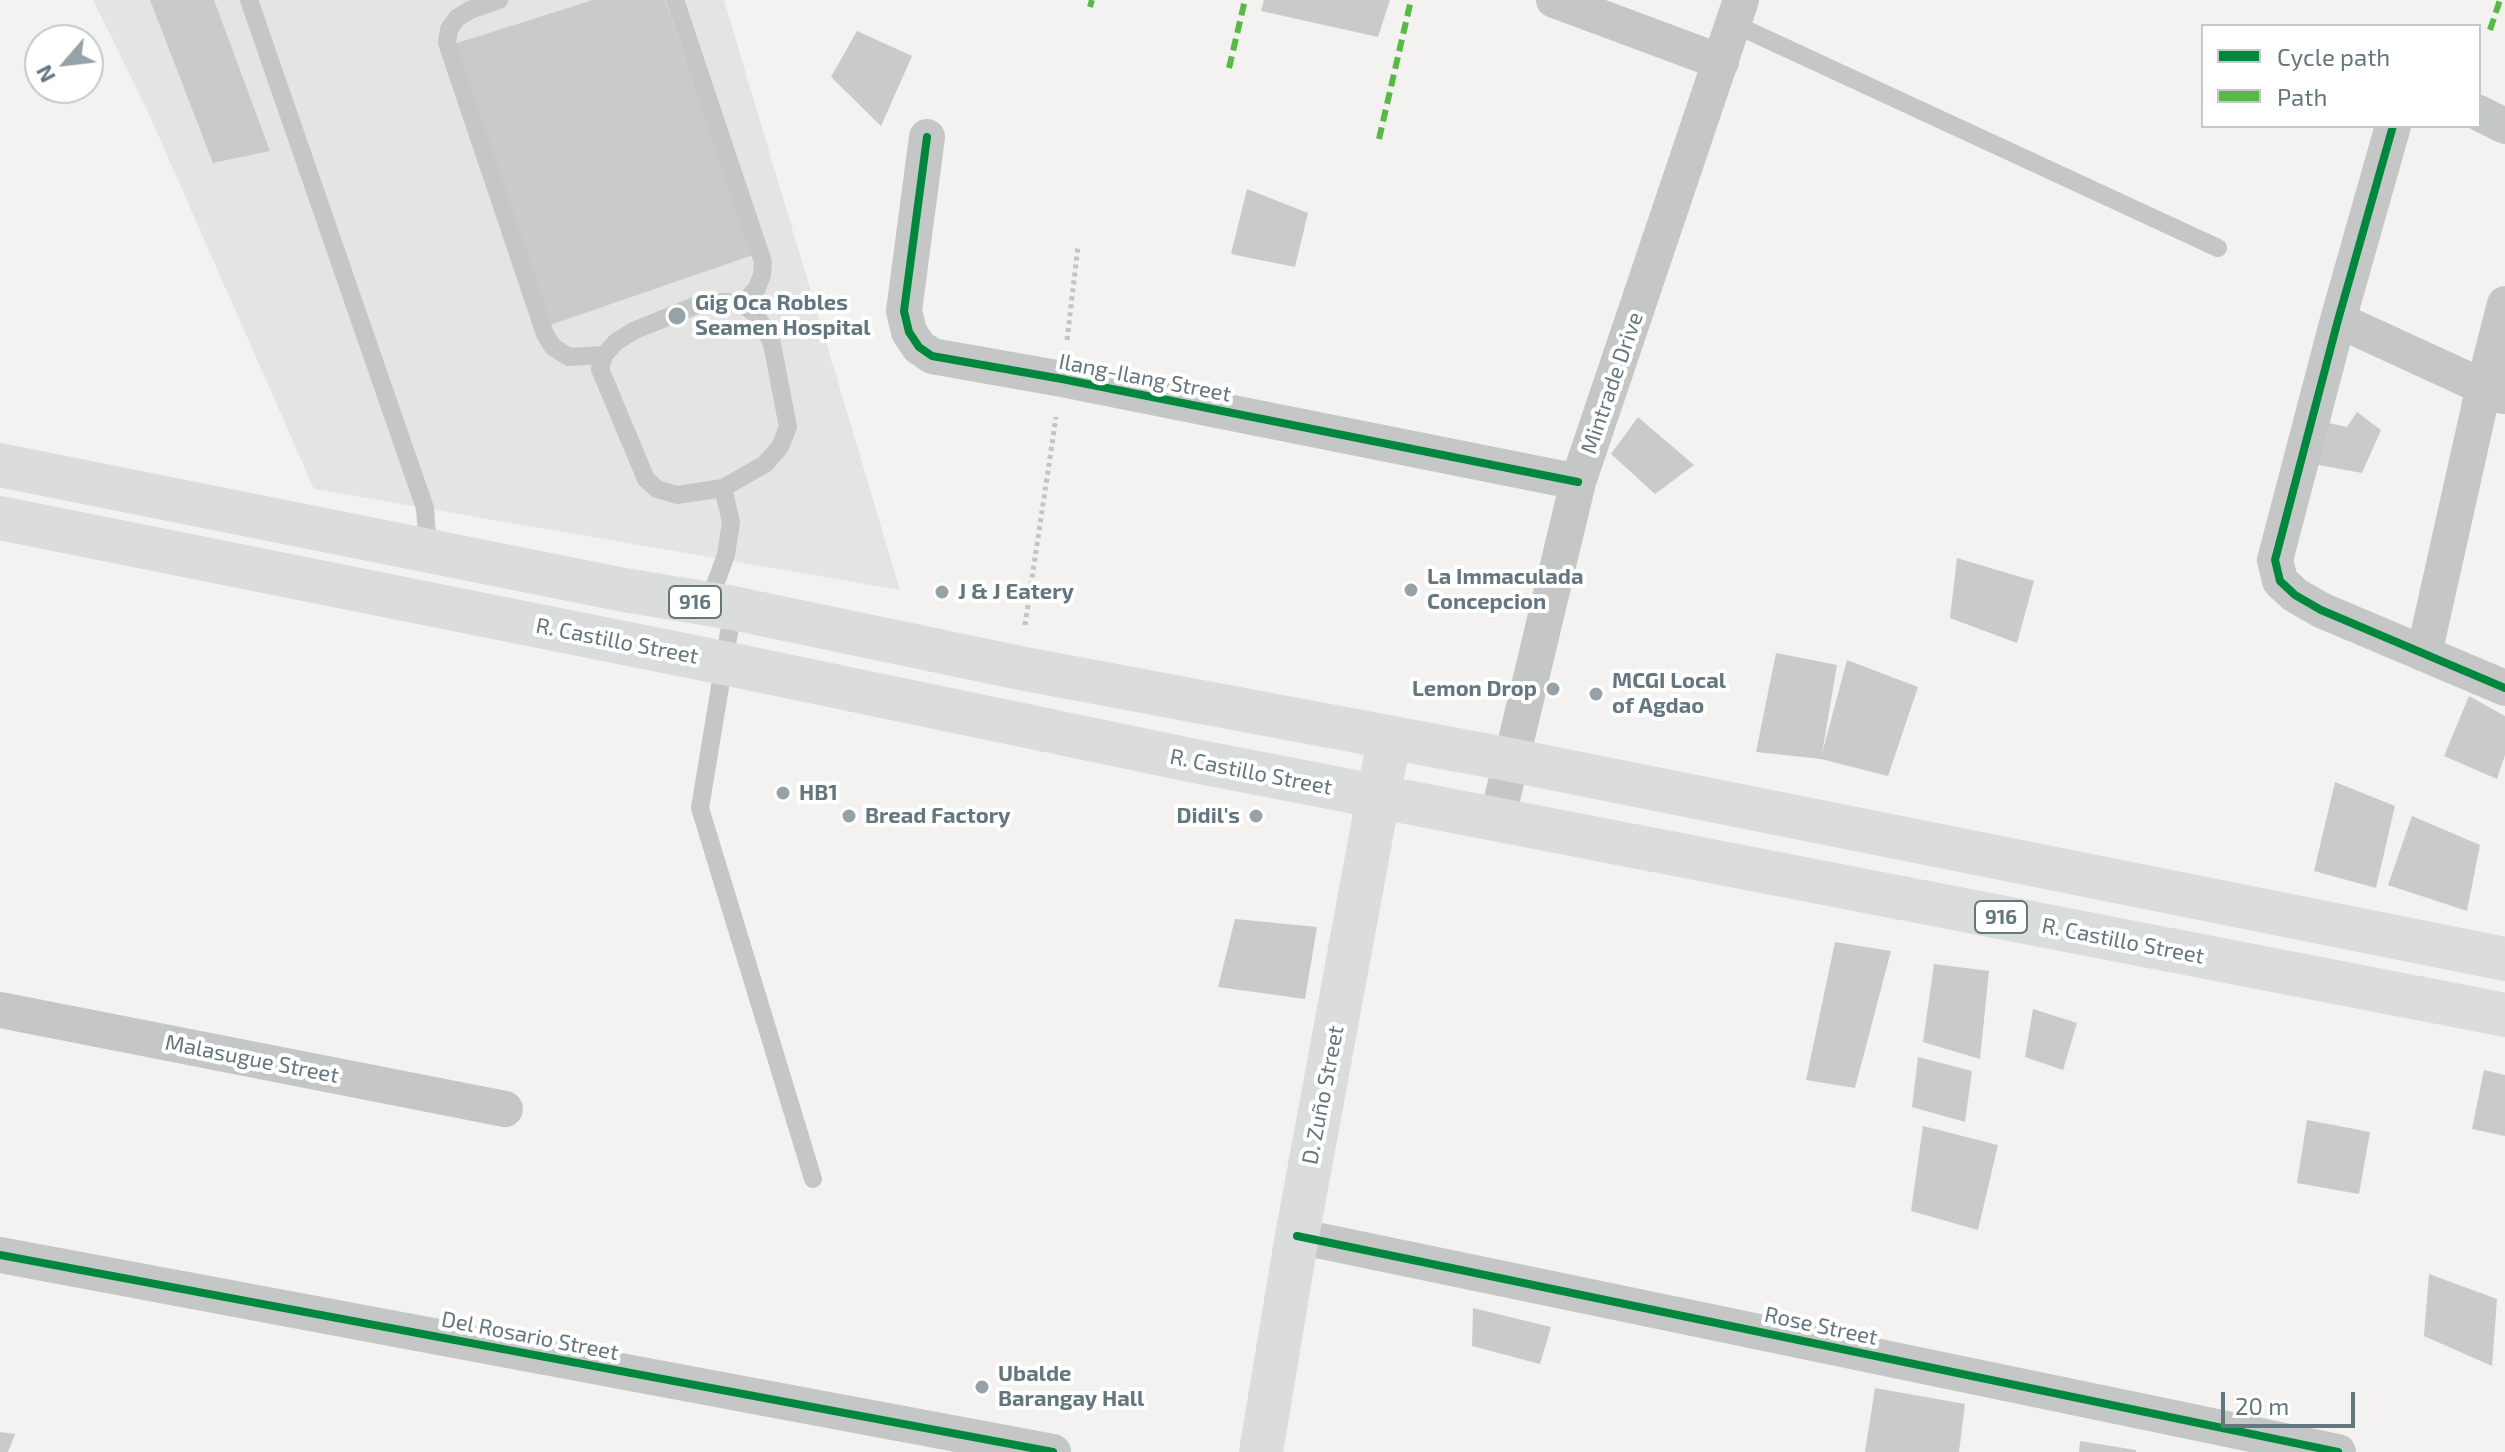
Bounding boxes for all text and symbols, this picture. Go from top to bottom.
north arrow [24,24,104,104]
legend [2201,24,2481,128]
text: Cycle path [2277,42,2390,71]
text: N [29,61,60,87]
text: Path [2277,82,2327,111]
place label: Gig Oca Robles Seamen Hospital [695,290,871,342]
marker: Gig Oca Robles Seamen Hospital [666,305,688,327]
street label: Mintrade Drive [1575,309,1649,457]
street label: Ilang-Ilang Street [1057,348,1233,408]
place label: La Immaculada Concepcion [1427,564,1583,616]
place label: J & J Eatery [958,579,1074,605]
marker: La Immaculada Concepcion [1402,581,1420,599]
marker: J & J Eatery [933,583,951,601]
road number: 916 [669,586,721,618]
street label: R. Castillo Street [534,612,700,670]
place label: MCGI Local of Agdao [1612,668,1726,720]
place label: Lemon Drop [1412,676,1537,702]
marker: Lemon Drop [1544,680,1562,698]
marker: MCGI Local of Agdao [1587,685,1605,703]
street label: R. Castillo Street [1168,743,1334,801]
place label: HB1 [799,780,838,806]
marker: HB1 [774,784,792,802]
place label: Bread Factory [865,803,1011,829]
place label: Didil's [1177,803,1240,829]
marker: Bread Factory [840,807,858,825]
marker: Didil's [1247,807,1265,825]
road number: 916 [1975,901,2027,933]
street label: R. Castillo Street [2040,912,2206,970]
street label: D. Zuño Street [1297,1023,1349,1167]
street label: Malasugue Street [163,1029,341,1089]
street label: Rose Street [1762,1301,1880,1351]
street label: Del Rosario Street [439,1306,621,1366]
place label: Ubalde Barangay Hall [998,1361,1144,1412]
scale bar [2225,1376,2359,1426]
marker: Ubalde Barangay Hall [973,1378,991,1396]
text: 20 m [2235,1391,2289,1420]

